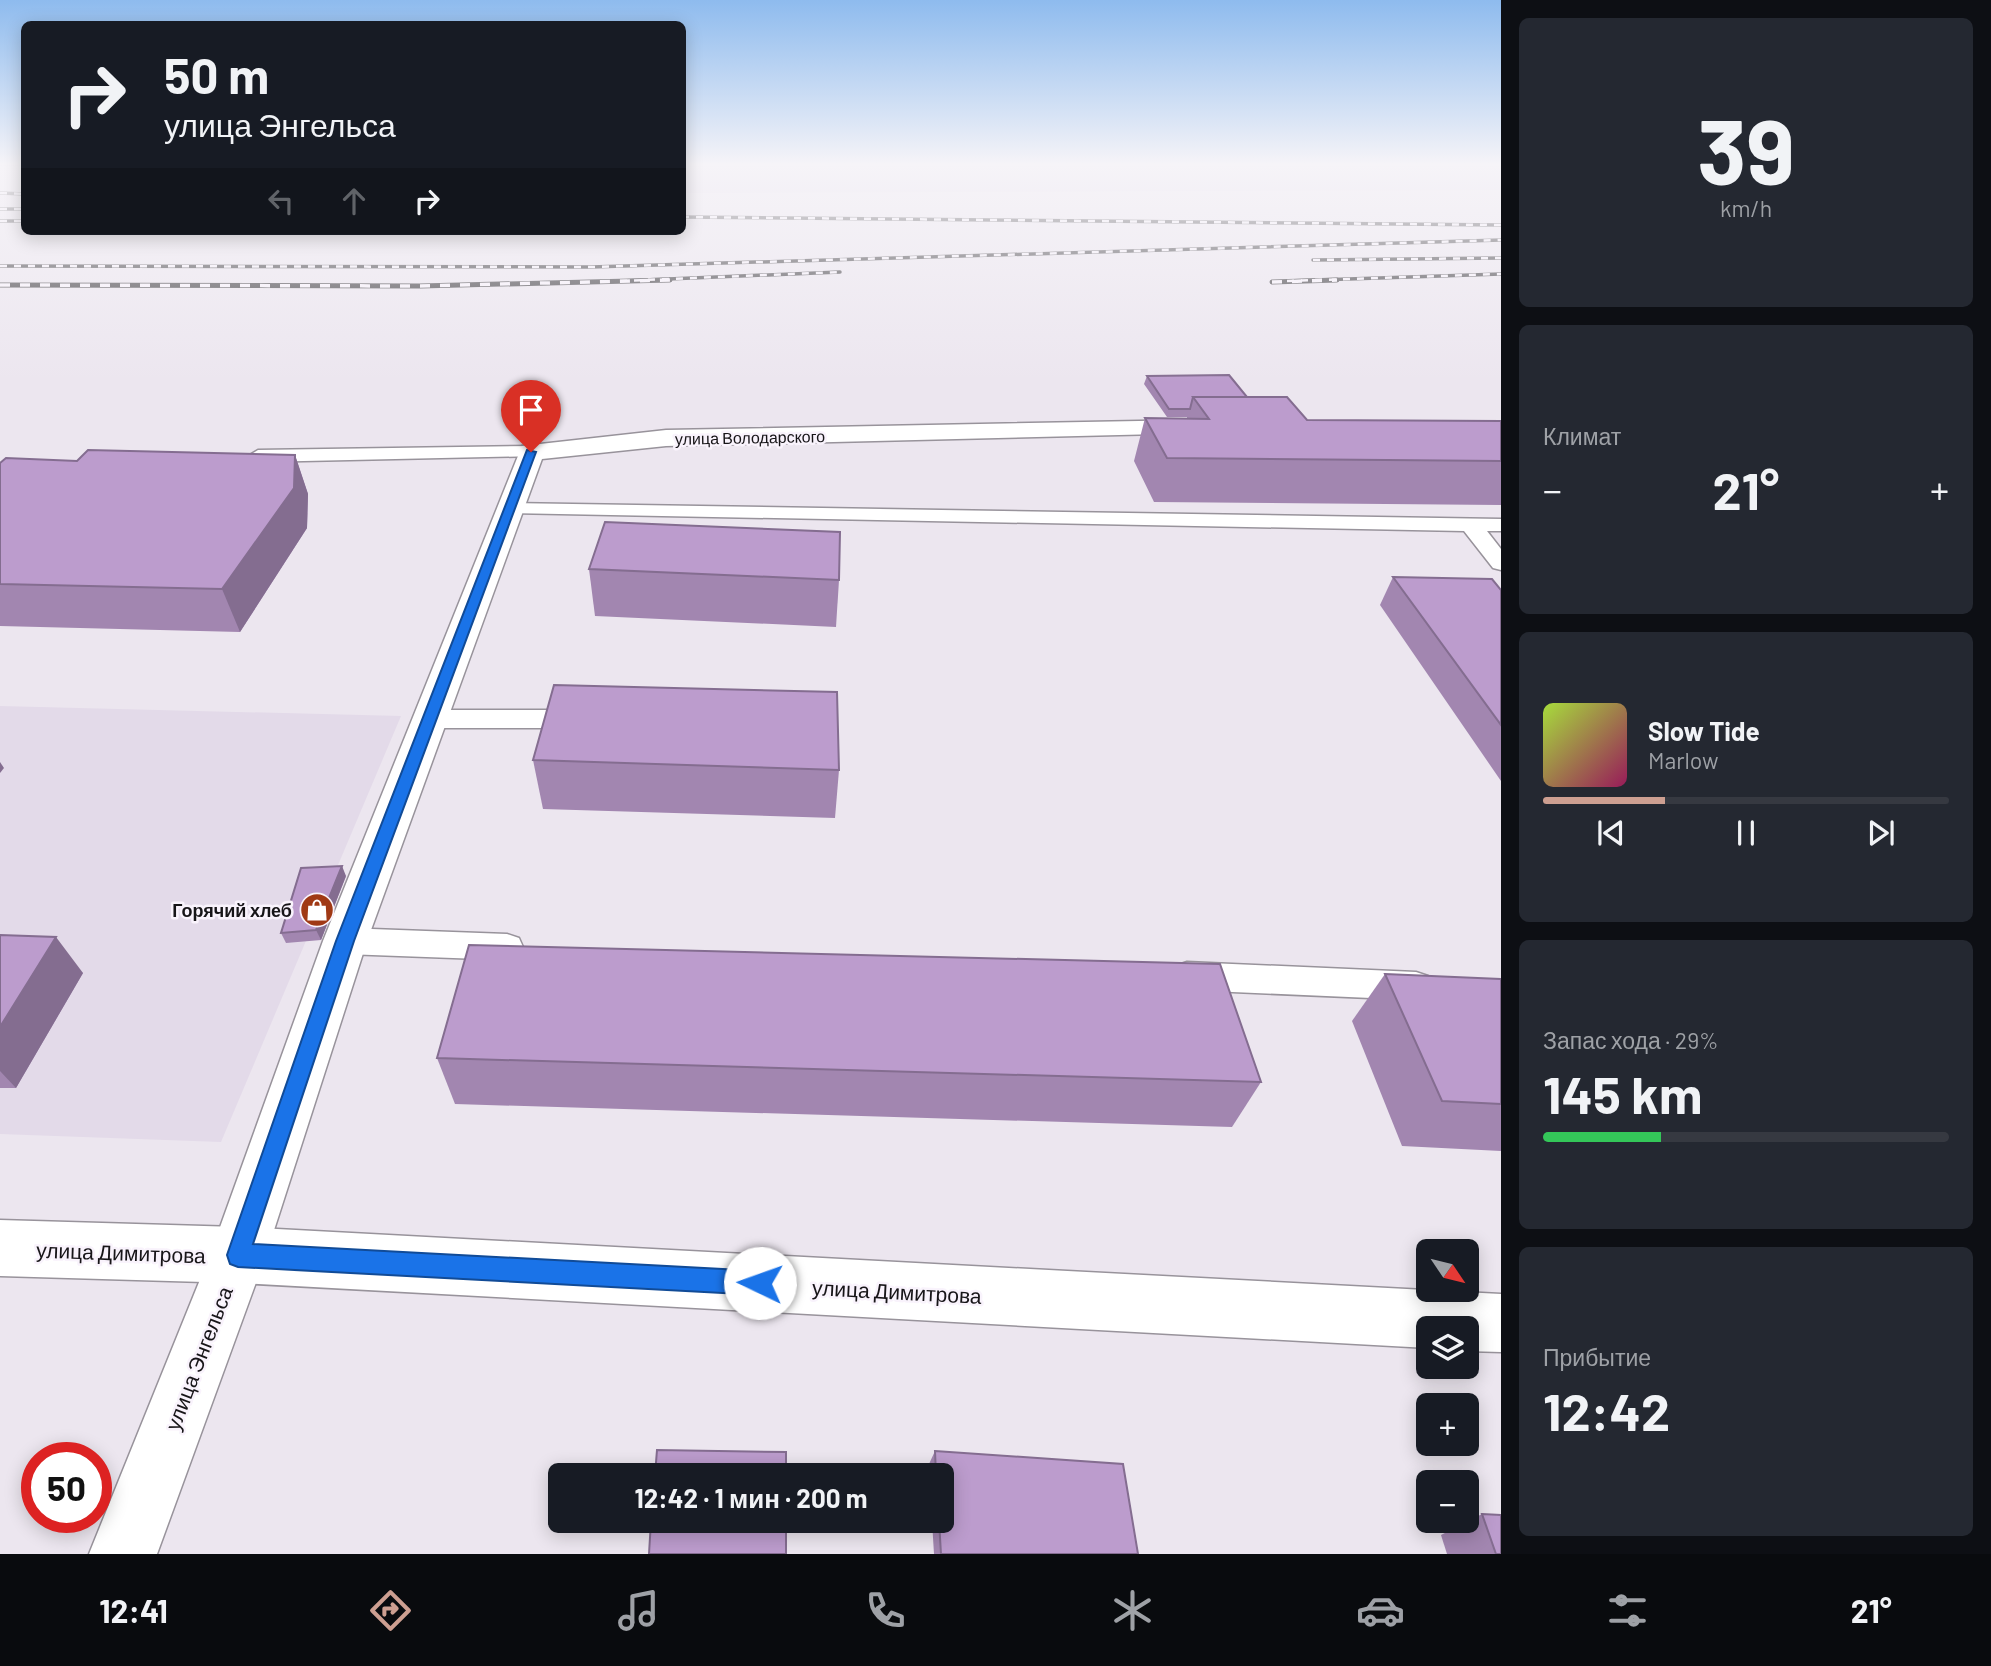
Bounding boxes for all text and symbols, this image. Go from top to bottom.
text: 50 m [164,45,269,104]
icon: right [49,49,140,140]
text: 39 [1697,94,1795,203]
text: улица Энгельса [164,105,396,143]
icon: left [262,182,300,220]
icon: ahead [335,182,373,220]
icon: right [408,182,446,220]
text: km/h [1720,194,1772,222]
pin [501,380,561,452]
icon: arrive [512,391,550,429]
text: Климат [1543,422,1621,450]
street label: улица Володарского [675,426,825,448]
text: 21° [1713,458,1779,520]
text: − [1543,466,1562,512]
text: + [1930,466,1949,512]
text: Slow Tide [1648,715,1760,746]
text: Marlow [1648,746,1719,774]
icon: previous [1592,814,1630,852]
icon: pause [1727,814,1765,852]
icon: next [1862,814,1900,852]
shop icon: Горячий хлеб [298,891,336,929]
place label: Горячий хлеб [172,899,292,921]
text: Запас хода · 29% [1543,1026,1719,1054]
text: 145 km [1543,1062,1702,1124]
street label: улица Димитрова [36,1237,207,1267]
north arrow [1416,1239,1479,1302]
map controls [1416,1239,1479,1533]
position arrow [723,1246,797,1320]
street label: улица Димитрова [812,1274,983,1308]
street label: улица Энгельса [159,1282,237,1434]
button: layers [1416,1316,1479,1379]
text: Прибытие [1543,1343,1651,1371]
text: 12:42 [1543,1379,1670,1441]
button: + [1416,1393,1479,1456]
speed limit sign: 50 [21,1442,112,1533]
button: − [1416,1470,1479,1533]
text: 12:42 · 1 мин · 200 m [635,1482,867,1513]
icon: directions [366,1586,415,1635]
icon: music [614,1586,663,1635]
icon: phone [861,1586,910,1635]
icon: climate [1108,1586,1157,1635]
icon: car [1356,1586,1405,1635]
icon: filters [1603,1586,1652,1635]
text: 12:41 [99,1591,168,1629]
text: 21° [1851,1591,1892,1629]

